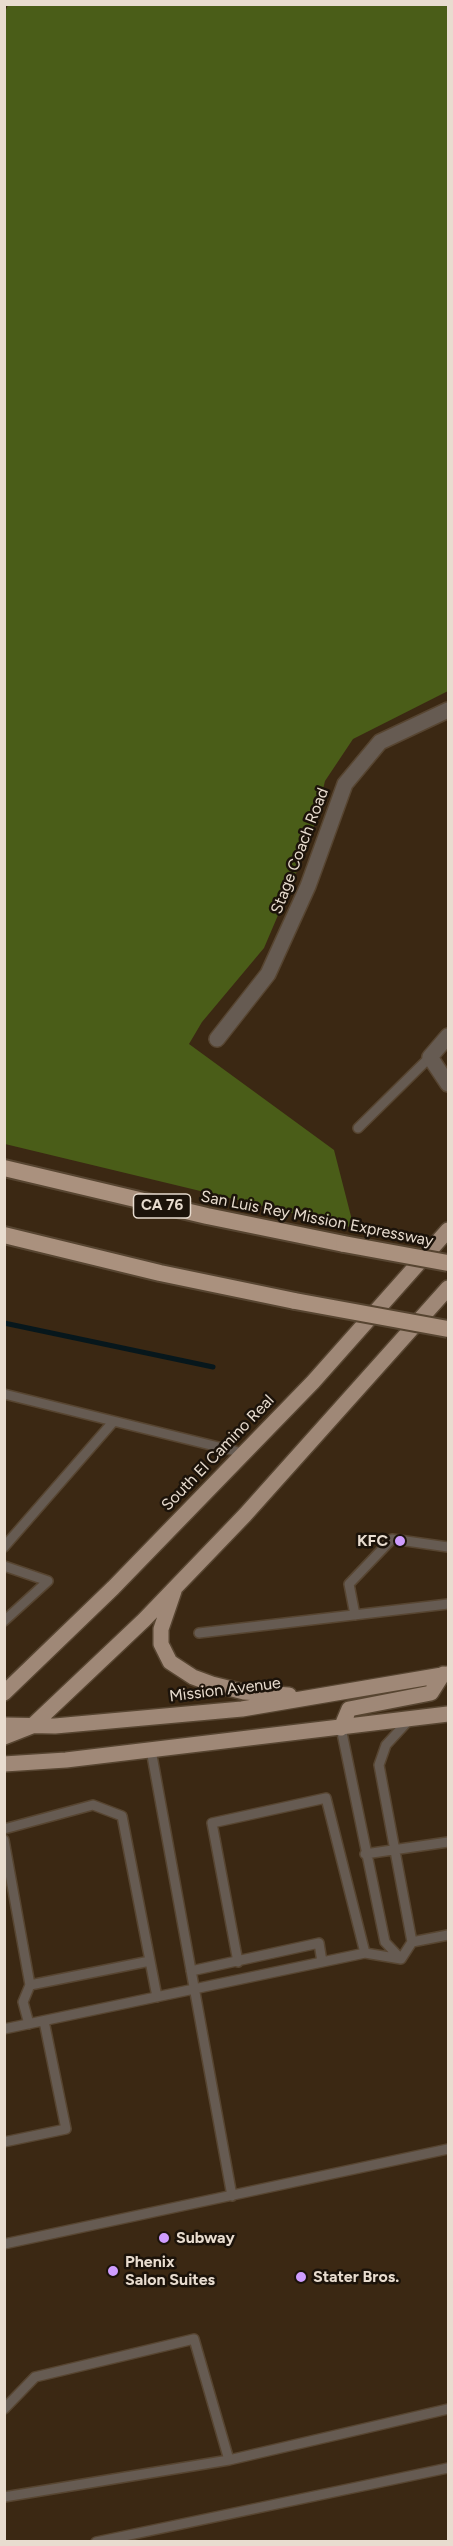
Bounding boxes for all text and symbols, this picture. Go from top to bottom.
street label: Stage Coach Road [267,785,333,917]
street label: San Luis Rey Mission Expressway [199,1187,435,1251]
road number: CA 76 [134,1194,190,1218]
street label: South El Camino Real [158,1391,278,1515]
place label: KFC [357,1531,388,1551]
marker: KFC [393,1534,407,1548]
street label: Mission Avenue [168,1674,282,1706]
place label: Subway [176,2228,235,2248]
marker: Subway [157,2231,171,2245]
place label: Phenix Salon Suites [125,2252,215,2290]
marker: Phenix Salon Suites [106,2264,120,2278]
place label: Stater Bros. [313,2267,399,2287]
marker: Stater Bros. [294,2270,308,2284]

